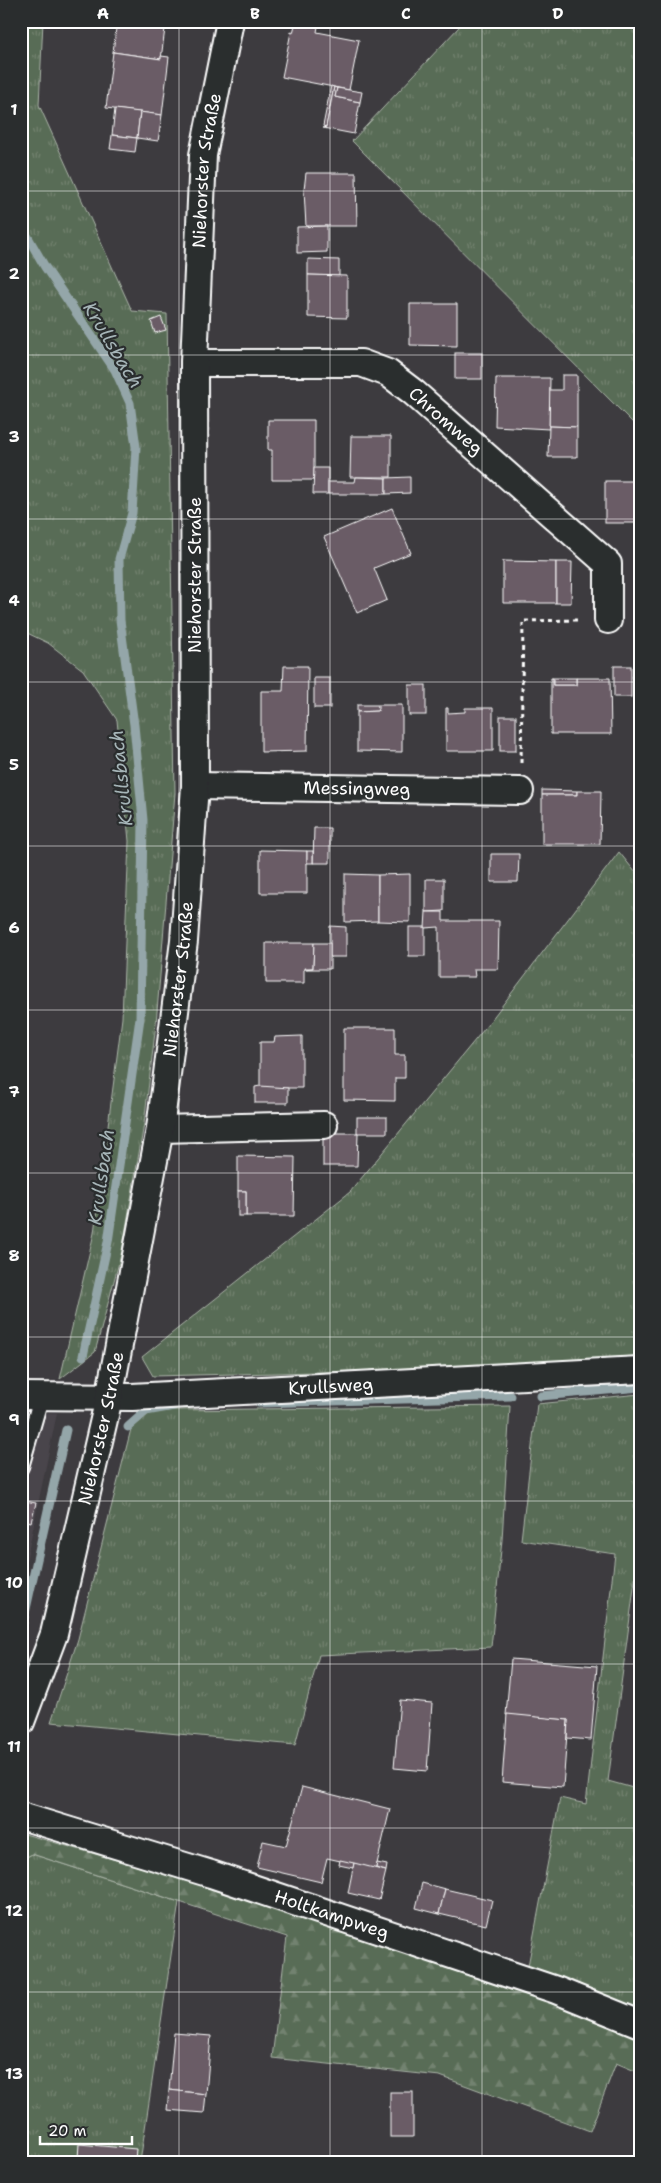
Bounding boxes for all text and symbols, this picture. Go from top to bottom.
text: A [97,3,109,24]
text: B [250,3,260,24]
text: C [401,3,411,24]
text: D [552,3,564,24]
street label: Niehorster Straße [187,91,227,249]
text: 1 [10,99,18,120]
text: 2 [8,263,20,284]
water label: Krullsbach [77,297,149,393]
street label: Chromweg [403,382,488,460]
text: 3 [8,426,20,447]
street label: Niehorster Straße [183,497,207,653]
text: 4 [8,590,20,611]
water label: Krullsbach [104,729,138,827]
text: 5 [9,754,19,775]
street label: Messingweg [303,776,411,801]
street label: Niehorster Straße [157,901,199,1058]
text: 6 [8,917,20,938]
text: 7 [8,1081,20,1102]
water label: Krullsbach [82,1127,120,1227]
text: 8 [8,1245,20,1266]
street label: Niehorster Straße [72,1350,130,1507]
street label: Krullsweg [287,1372,374,1401]
text: 9 [8,1409,20,1430]
text: 10 [5,1572,23,1593]
text: 11 [7,1736,21,1757]
street label: Holtkampweg [271,1884,392,1945]
text: 12 [5,1900,23,1921]
text: 13 [5,2063,23,2084]
scale bar [40,2113,132,2145]
text: 20 m [48,2121,87,2141]

